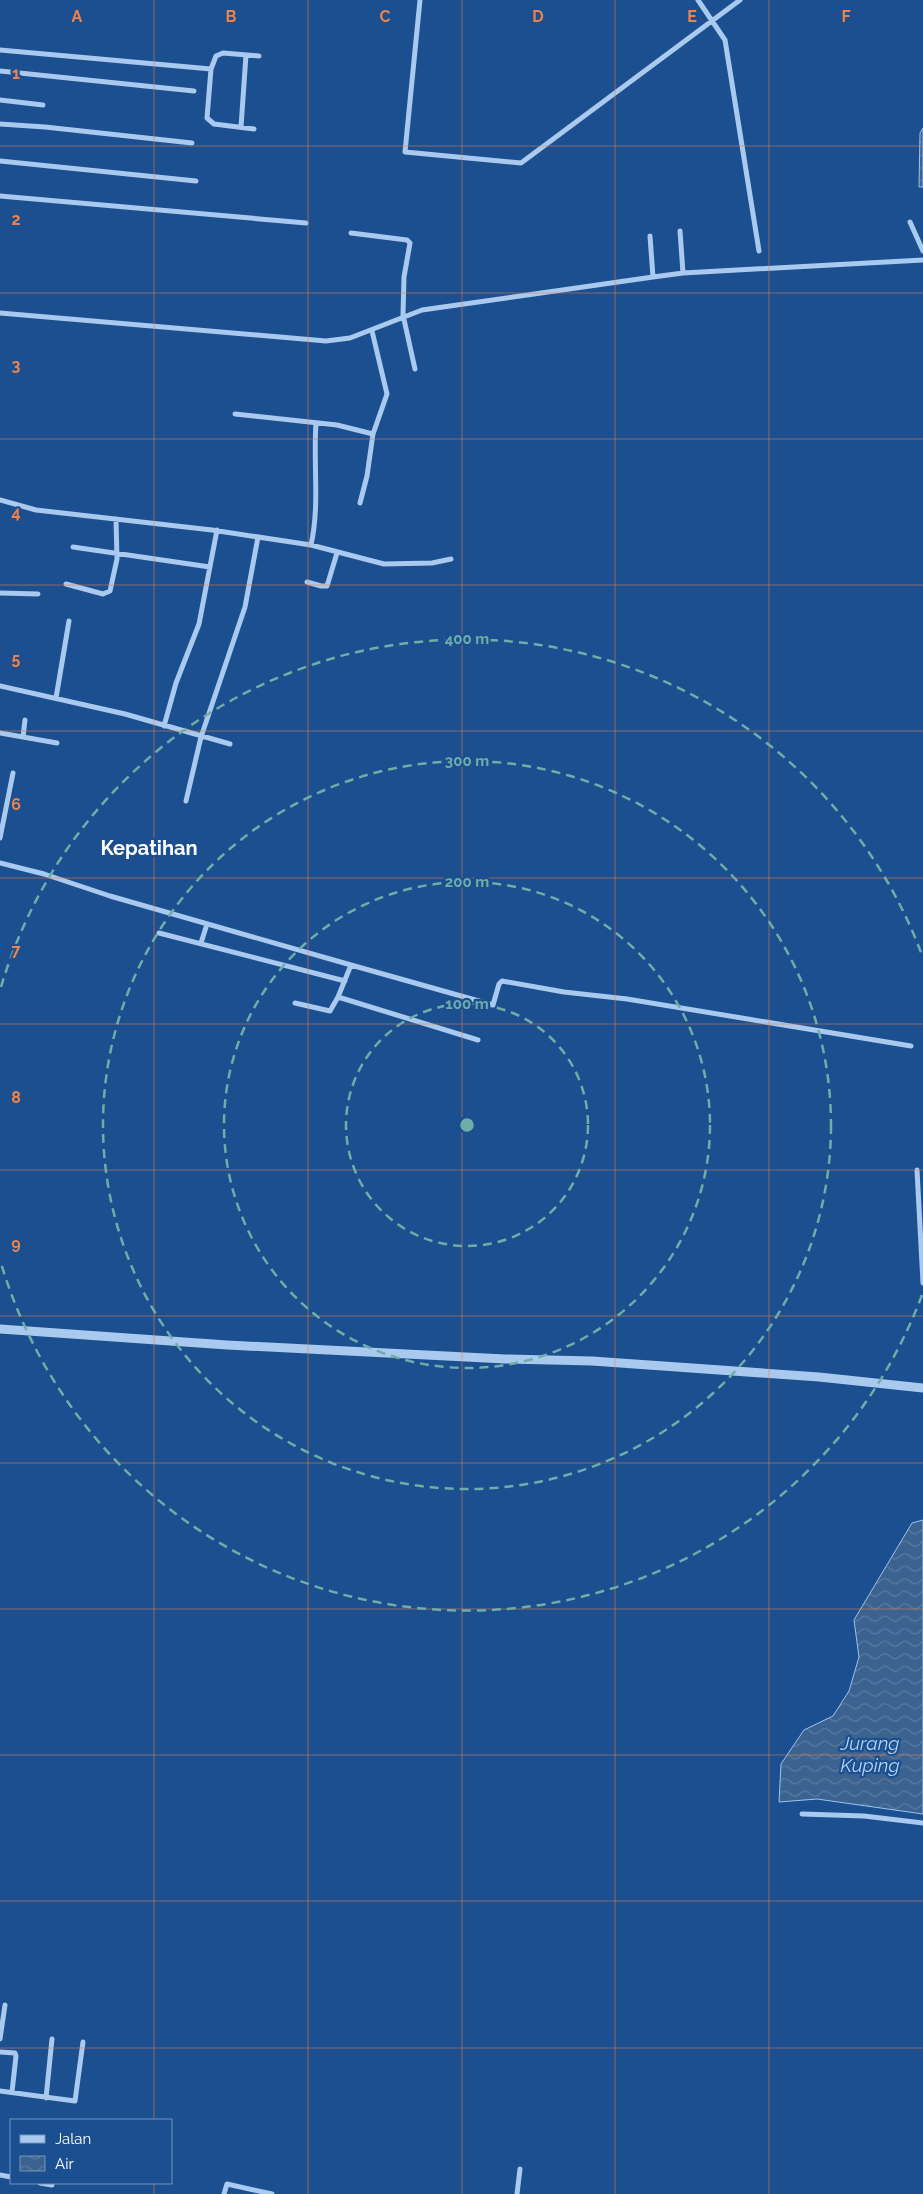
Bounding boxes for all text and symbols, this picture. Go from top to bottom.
text: A [72,7,83,26]
text: B [226,7,237,26]
text: C [380,7,391,26]
text: D [532,7,544,26]
text: E [687,7,697,26]
text: F [841,7,851,26]
text: 1 [12,64,20,83]
text: 2 [11,210,21,229]
text: 3 [12,356,21,375]
text: 4 [11,503,21,522]
text: 400 m [445,630,489,648]
text: 5 [12,649,21,668]
text: 300 m [445,752,489,770]
text: 6 [11,795,21,814]
district label: Kepatihan [100,836,198,860]
text: 200 m [445,873,489,891]
text: 7 [12,941,21,960]
text: 100 m [445,995,489,1013]
text: 8 [11,1088,21,1107]
centre of rings [458,1116,476,1134]
text: 9 [11,1234,21,1253]
water label: Jurang Kuping [839,1732,900,1776]
legend [10,2119,172,2184]
text: Jalan [55,2130,91,2148]
text: Air [55,2155,74,2173]

